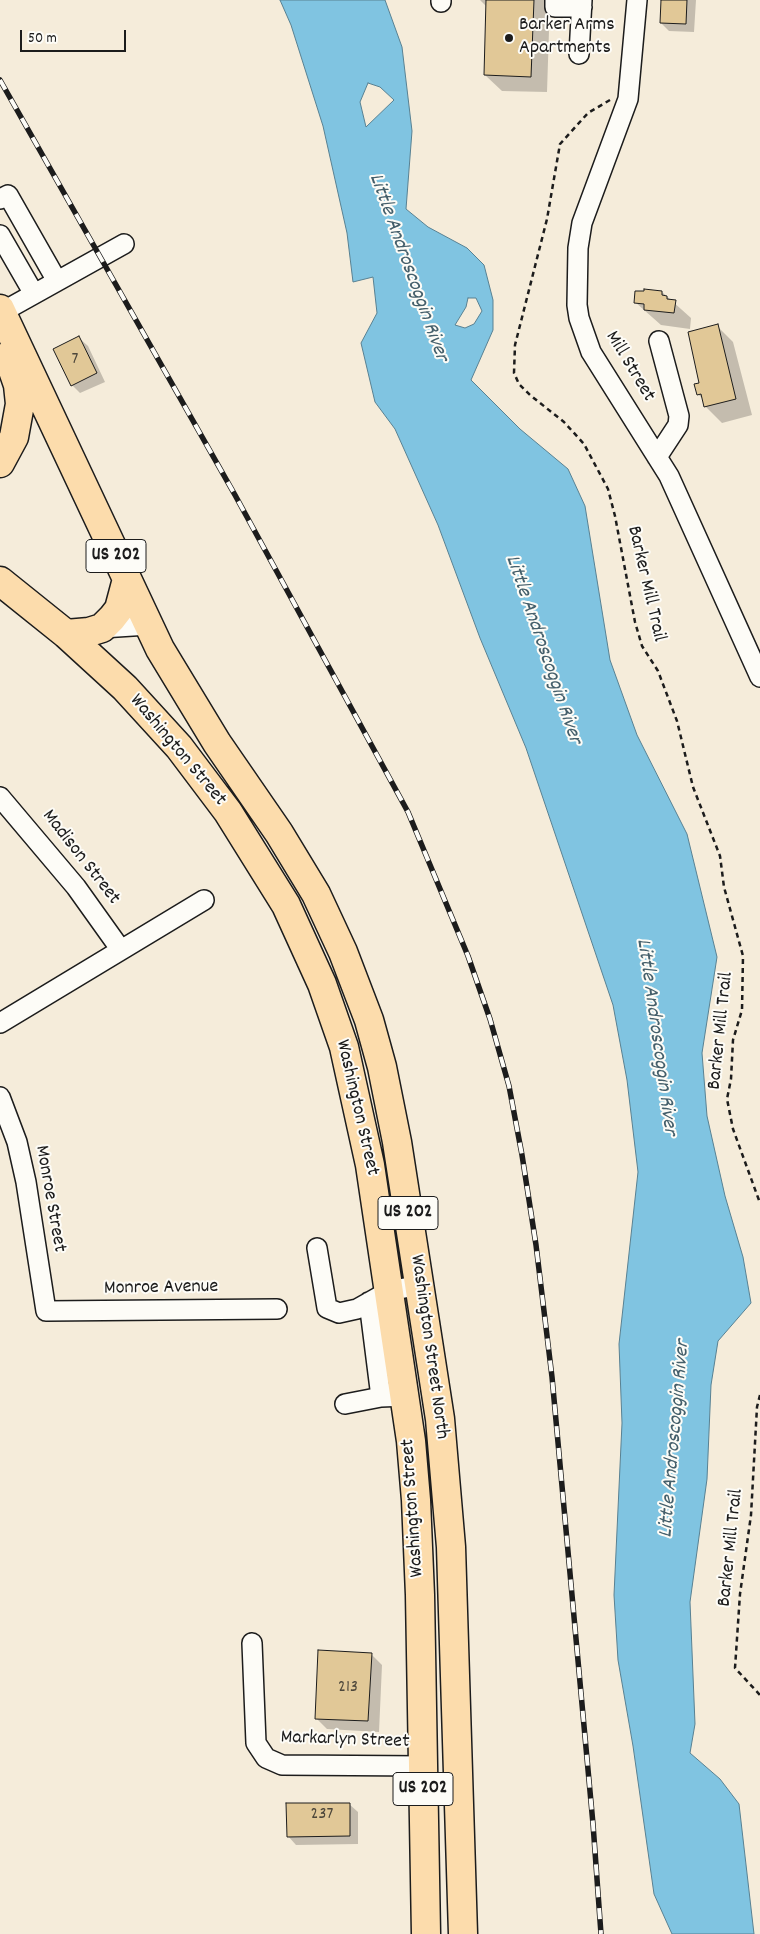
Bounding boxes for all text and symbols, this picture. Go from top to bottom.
place label: Barker Arms Apartments [519,14,615,61]
scale bar [22,20,129,52]
text: 50 m [28,28,57,50]
marker: Barker Arms Apartments [503,32,515,44]
water label: Little Androscoggin River [361,170,453,366]
street label: Mill Street [599,327,659,407]
house number: 7 [72,350,78,372]
street label: Barker Mill Trail [620,524,670,644]
road number: US 202 [86,540,146,572]
water label: Little Androscoggin River [498,552,586,748]
street label: Washington Street [123,690,231,812]
street label: Madison Street [35,806,125,910]
water label: Little Androscoggin River [629,937,681,1137]
street label: Barker Mill Trail [704,971,740,1091]
street label: Washington Street [329,1038,383,1178]
street label: Monroe Street [28,1144,70,1254]
road number: US 202 [378,1196,438,1230]
street label: Washington Street North [403,1253,453,1441]
street label: Monroe Avenue [104,1276,218,1302]
water label: Little Androscoggin River [655,1339,697,1539]
street label: Washington Street [397,1438,431,1578]
street label: Barker Mill Trail [714,1488,750,1608]
house number: 213 [338,1678,358,1700]
street label: Markarlyn Street [280,1727,410,1755]
road number: US 202 [393,1772,453,1806]
house number: 237 [311,1805,333,1827]

